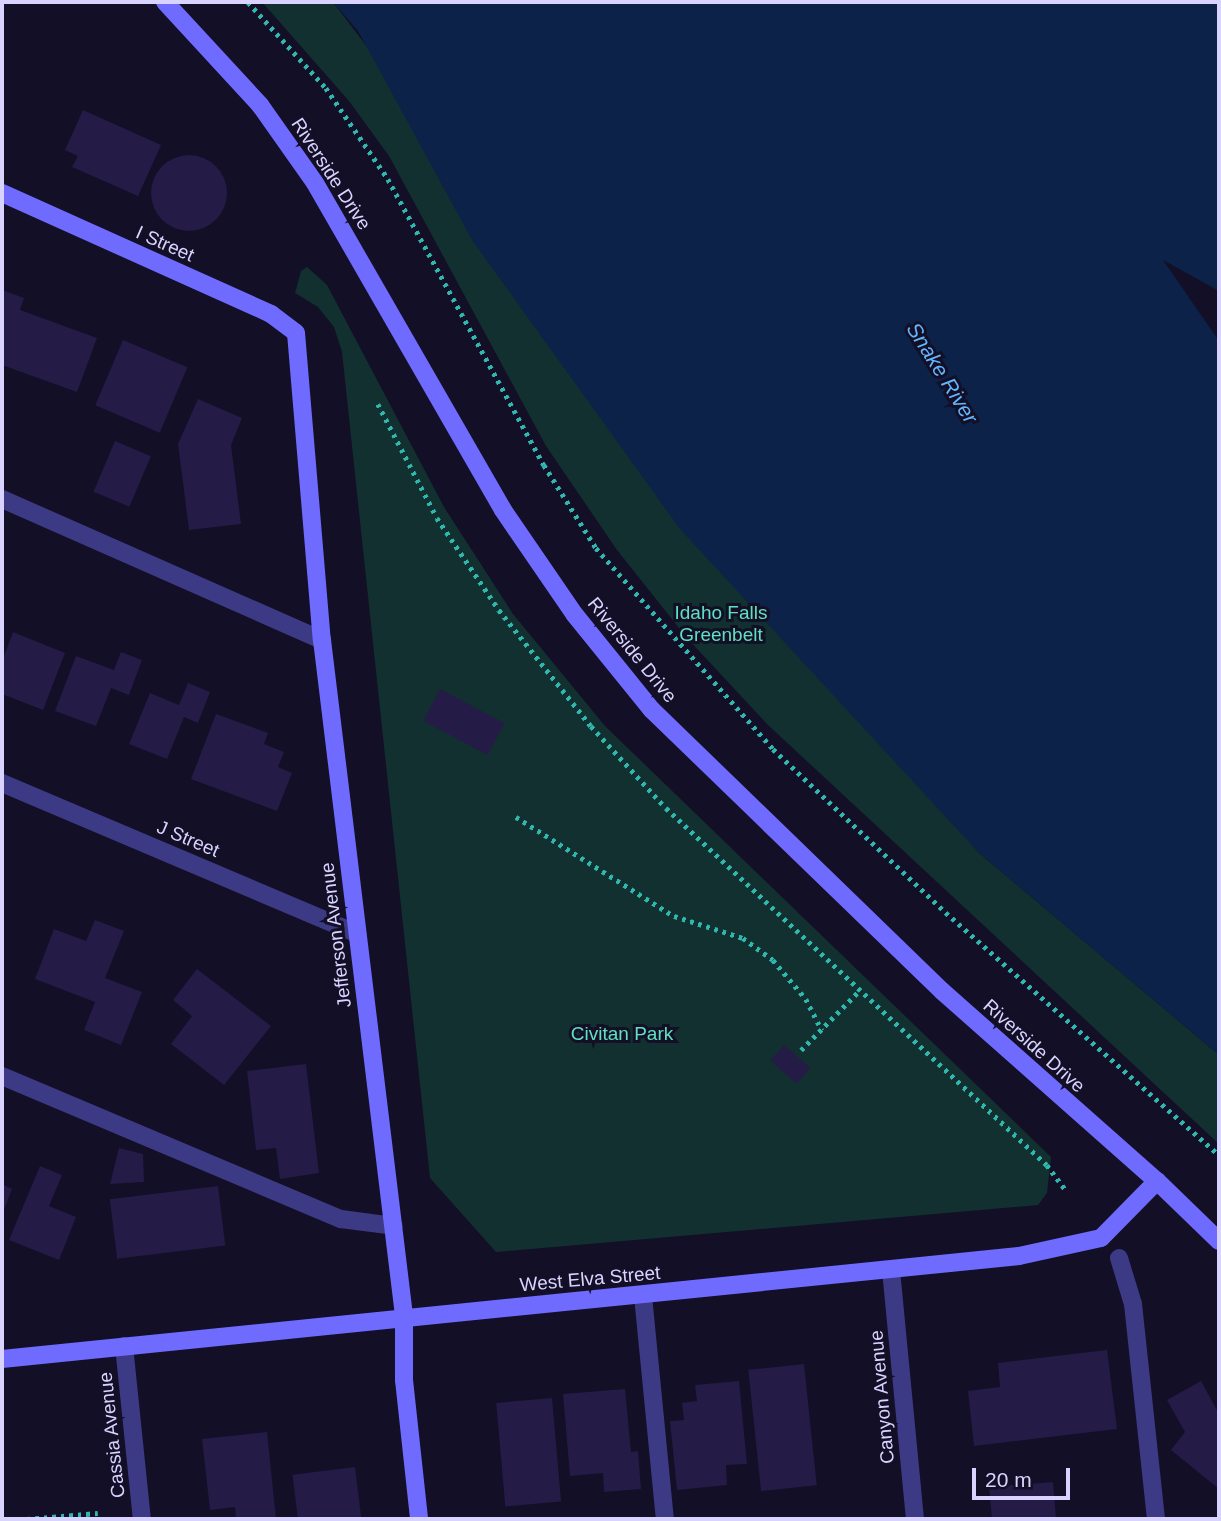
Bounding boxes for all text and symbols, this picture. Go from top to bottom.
street label: Riverside Drive [286,114,376,234]
street label: I Street [132,221,198,267]
water label: Snake River [901,318,983,428]
street label: Riverside Drive [583,593,681,707]
park label: Idaho Falls Greenbelt [675,602,767,646]
street label: J Street [153,816,223,862]
street label: Jefferson Avenue [316,861,356,1009]
street label: Riverside Drive [979,994,1089,1098]
park label: Civitan Park [571,1023,673,1045]
street label: West Elva Street [519,1261,661,1297]
street label: Canyon Avenue [865,1329,899,1465]
street label: Cassia Avenue [94,1370,130,1500]
scale bar [976,1454,1074,1498]
text: 20 m [985,1468,1032,1491]

